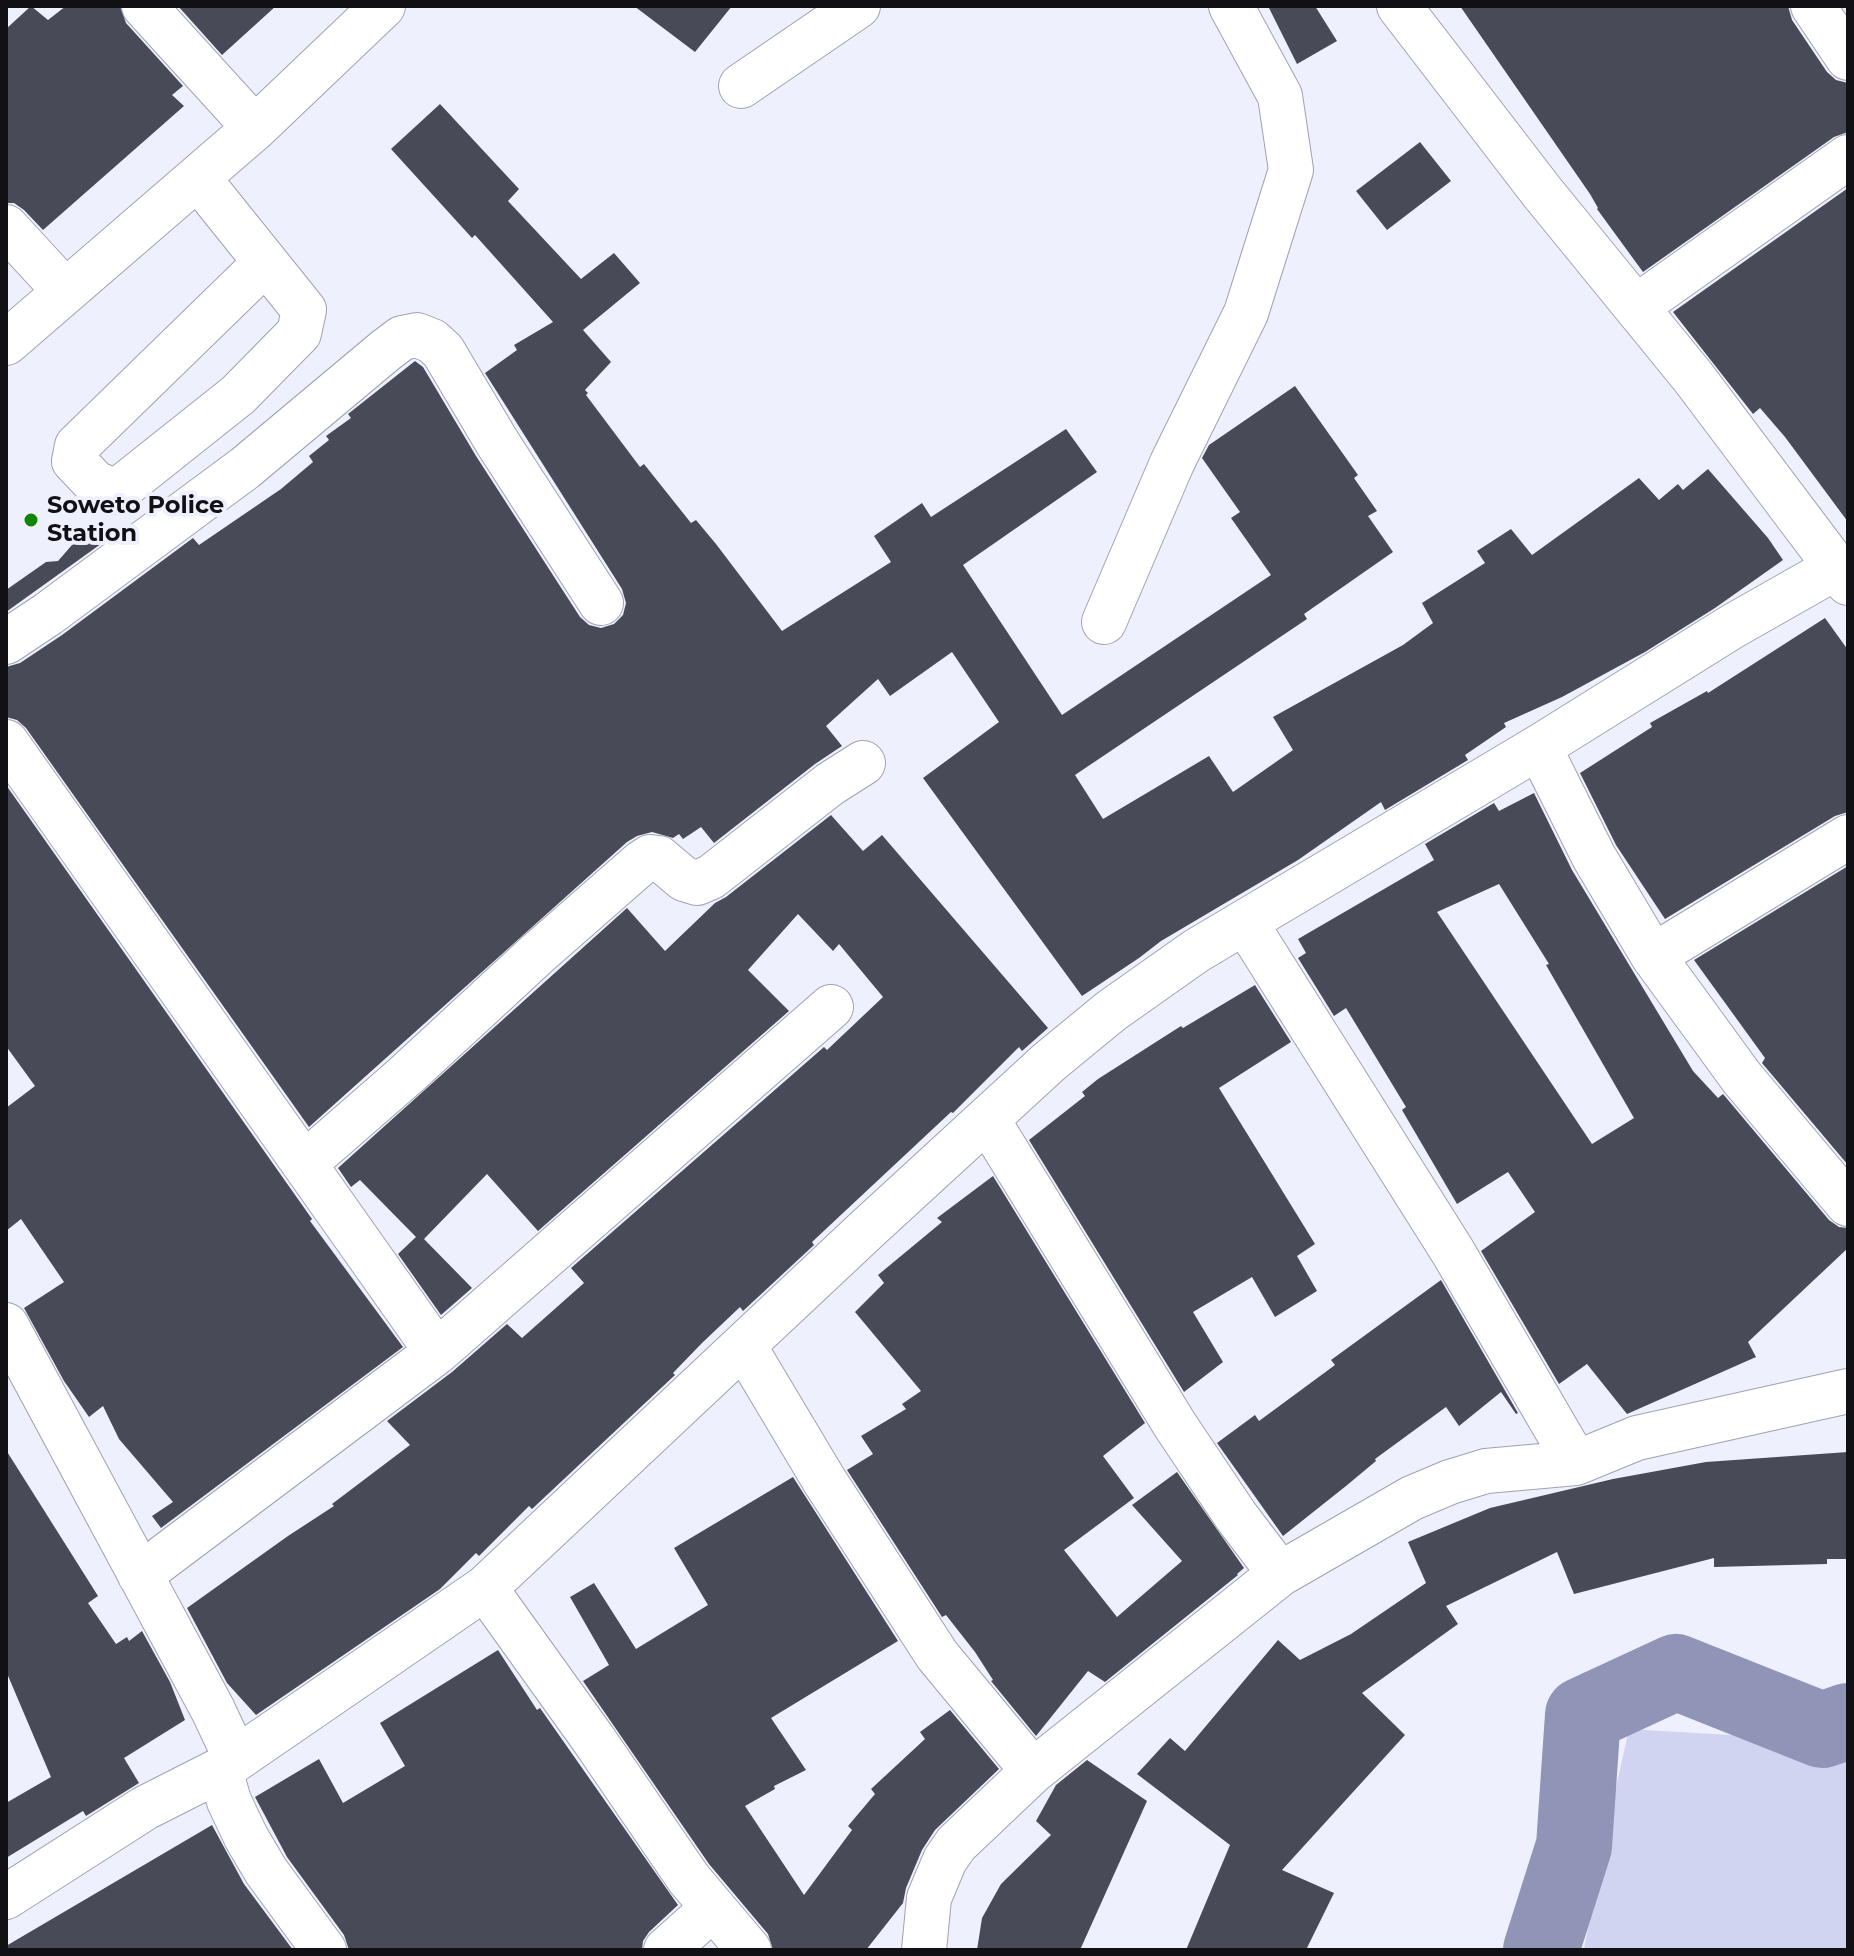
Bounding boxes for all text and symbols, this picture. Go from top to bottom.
place label: Soweto Police Station [47,492,224,548]
marker: Soweto Police Station [22,511,40,529]

